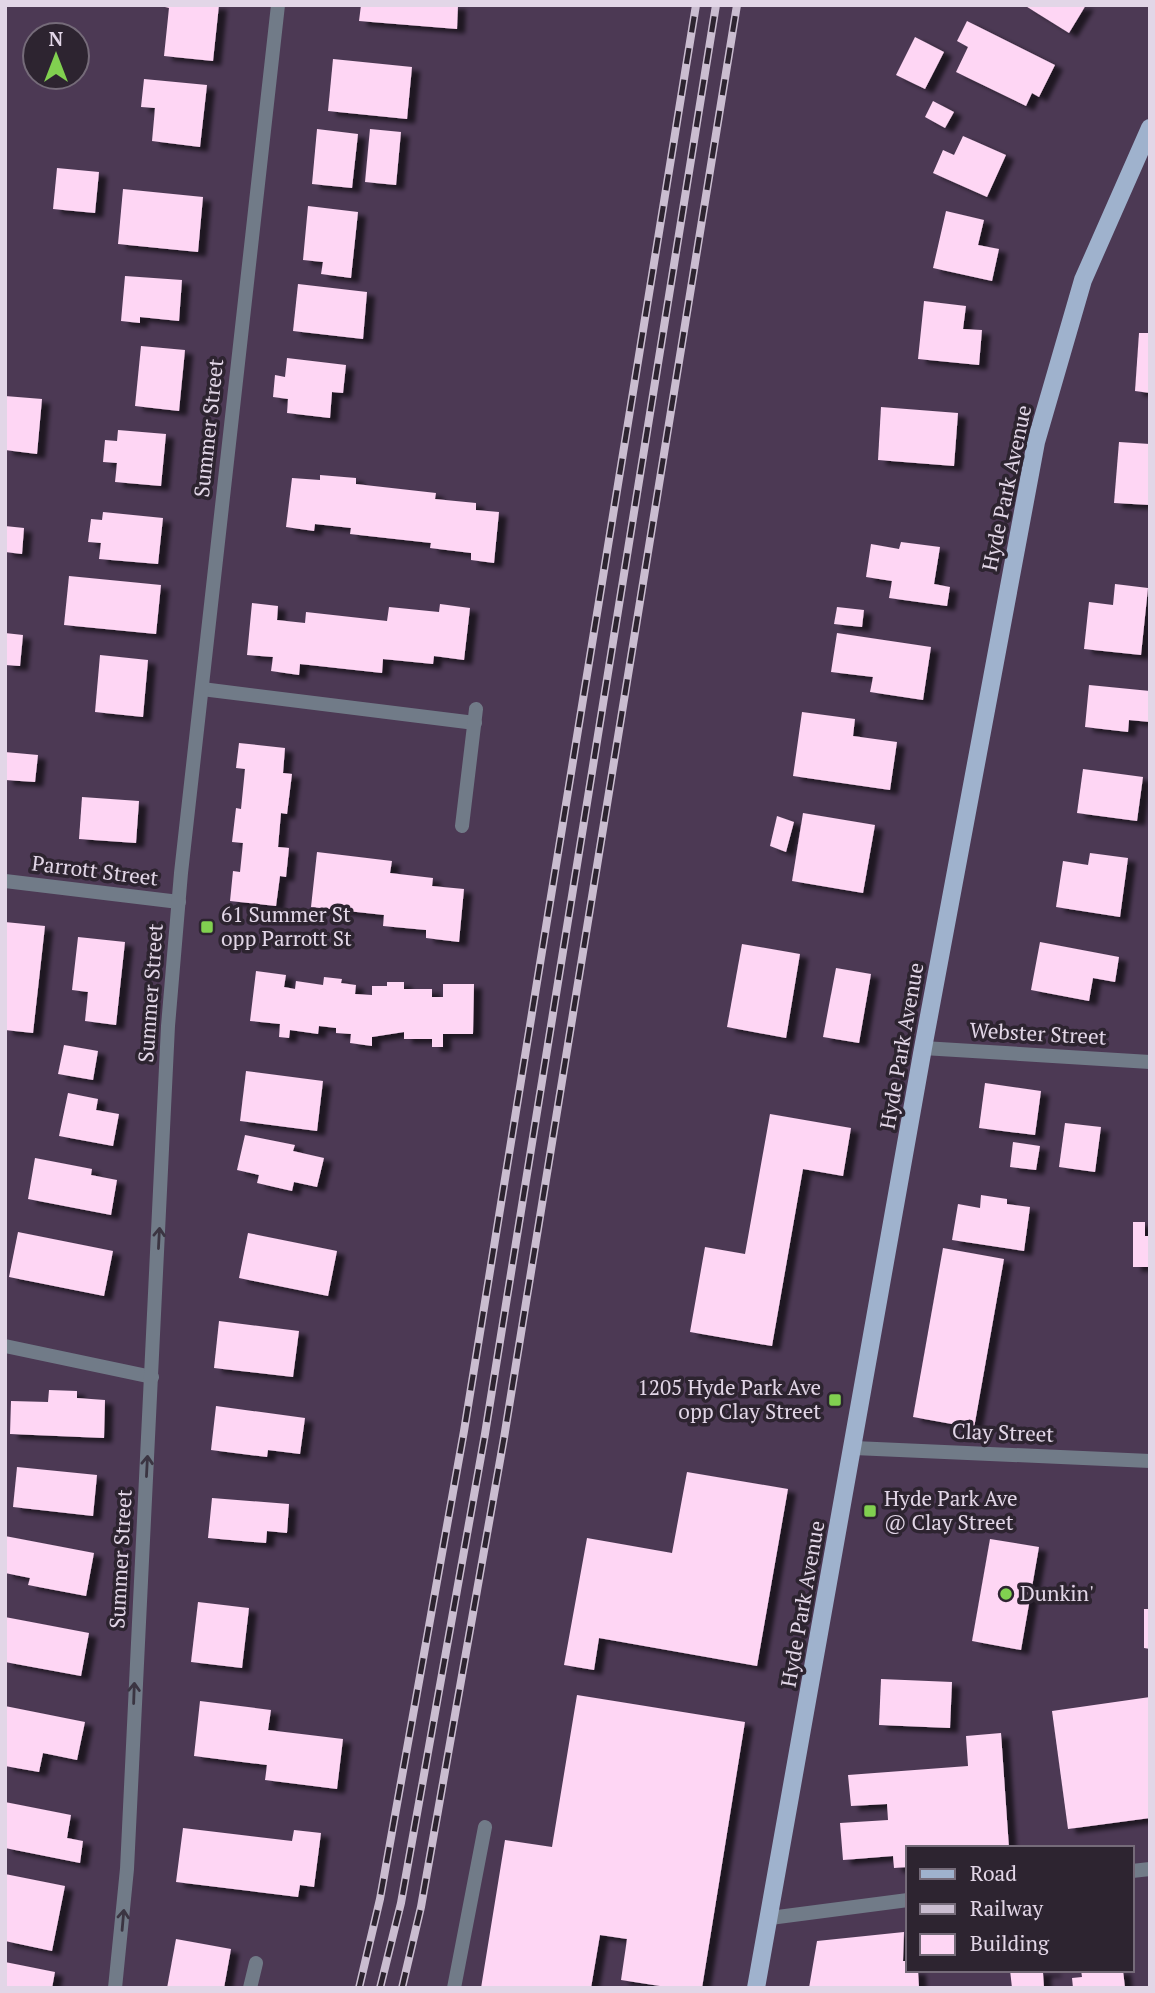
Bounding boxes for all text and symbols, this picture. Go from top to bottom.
north arrow [21,21,91,91]
text: N [49,26,64,51]
street label: Summer Street [187,357,229,499]
street label: Hyde Park Avenue [975,402,1037,573]
street label: Parrott Street [30,848,160,892]
place label: 61 Summer St opp Parrott St [221,900,352,952]
marker: 61 Summer St opp Parrott St [199,919,215,935]
street label: Summer Street [131,922,169,1063]
street label: Hyde Park Avenue [873,960,929,1131]
street label: Webster Street [969,1015,1107,1051]
one-way arrow [152,1227,165,1250]
place label: 1205 Hyde Park Ave opp Clay Street [638,1373,821,1425]
marker: 1205 Hyde Park Ave opp Clay Street [827,1392,843,1408]
street label: Clay Street [951,1416,1055,1448]
one-way arrow [141,1454,154,1477]
place label: Hyde Park Ave @ Clay Street [884,1484,1018,1536]
street label: Summer Street [102,1488,138,1629]
marker: Hyde Park Ave @ Clay Street [862,1503,878,1519]
street label: Hyde Park Avenue [774,1518,830,1689]
place label: Dunkin' [1020,1579,1094,1607]
marker: Dunkin' [998,1586,1014,1602]
one-way arrow [128,1682,141,1705]
legend [906,1846,1134,1972]
text: Road [970,1859,1017,1887]
text: Railway [970,1894,1044,1922]
one-way arrow [117,1909,130,1932]
text: Building [970,1929,1050,1957]

